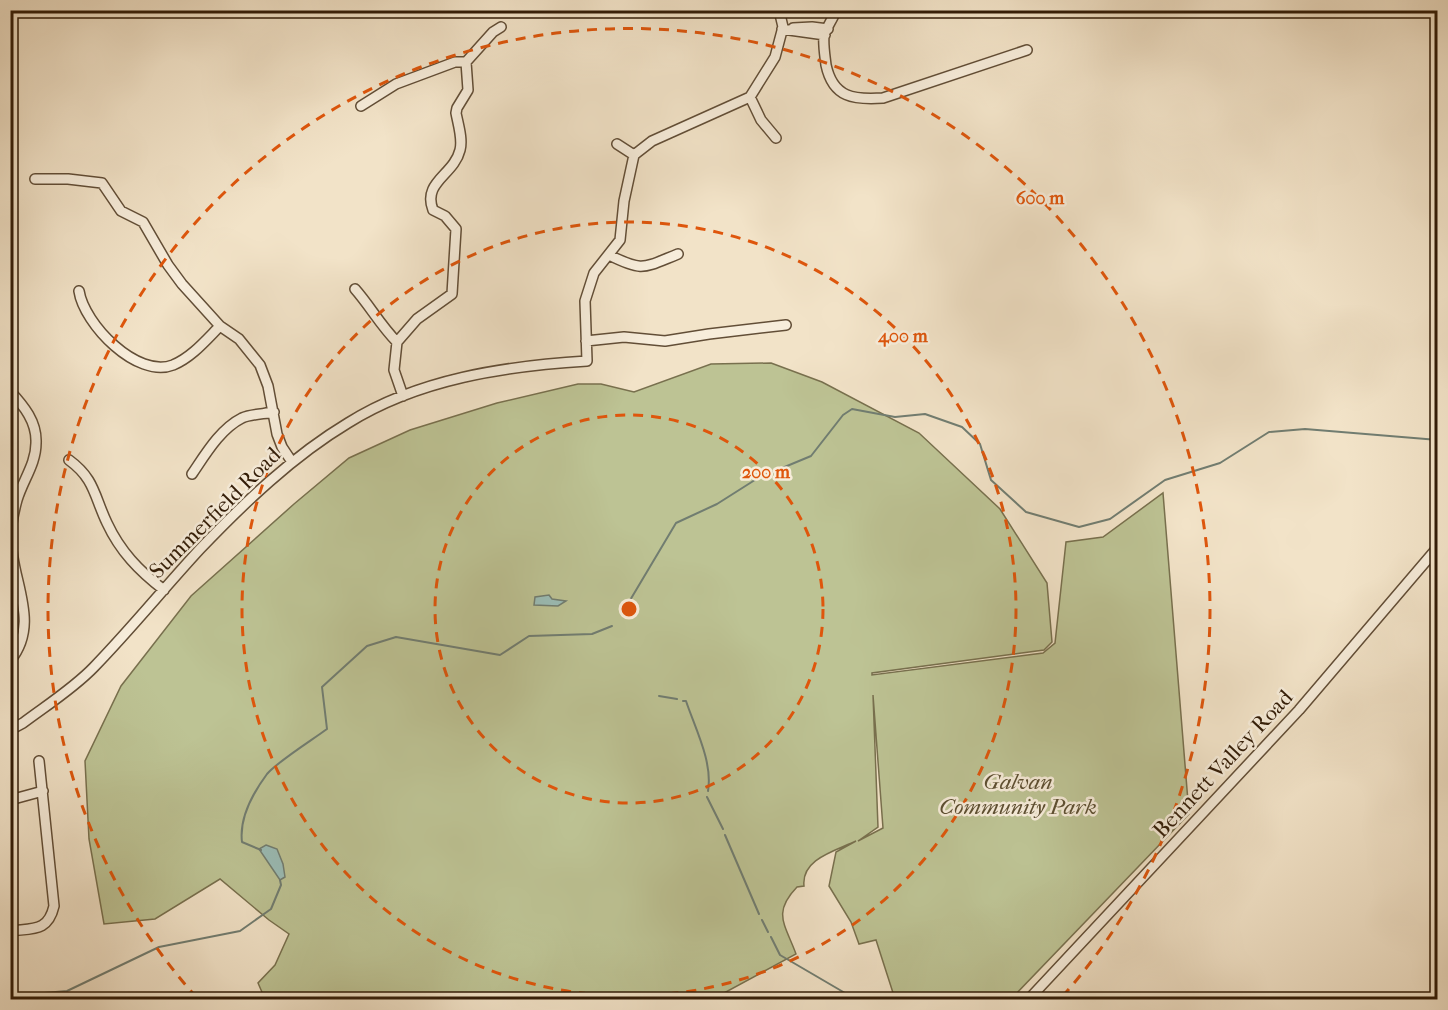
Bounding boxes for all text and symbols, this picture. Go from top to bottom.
text: 600 m [1016,188,1065,209]
text: 400 m [877,326,929,347]
street label: Summerfield Road [144,441,287,584]
text: 200 m [742,462,791,483]
centre of rings [619,599,639,619]
street label: Bennett Valley Road [1148,684,1299,843]
park label: Galvan Community Park [939,769,1097,820]

